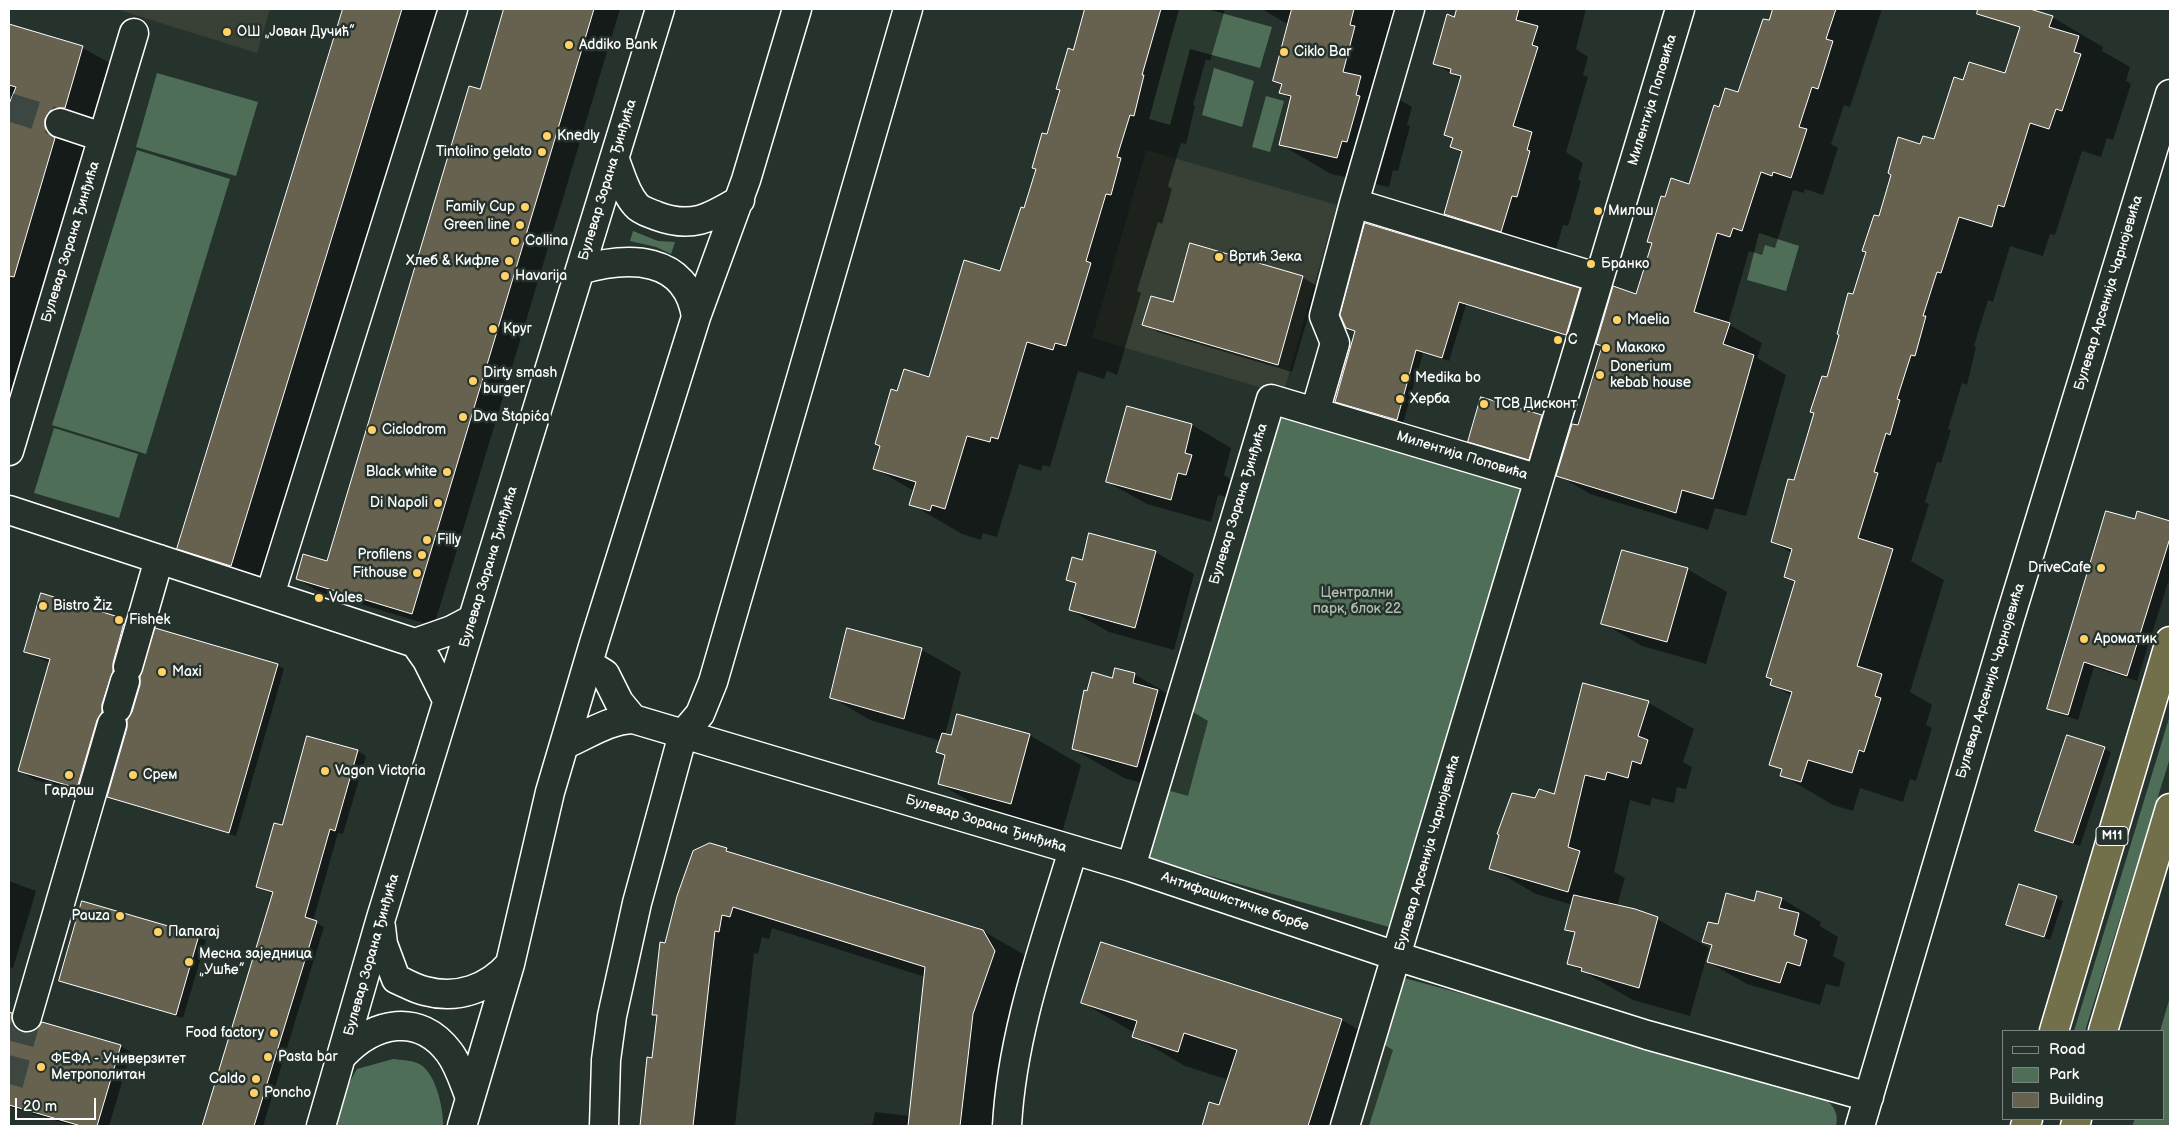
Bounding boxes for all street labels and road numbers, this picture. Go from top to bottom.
street label: Милентија Поповића [1625,32,1681,168]
street label: Булевар Зорана Ђинђића [575,97,641,263]
street label: Булевар Зорана Ђинђића [38,159,104,325]
street label: Булевар Арсенија Чарнојевића [2071,193,2147,393]
street label: Булевар Зорана Ђинђића [1206,421,1272,587]
street label: Милентија Поповића [1394,428,1530,484]
street label: Булевар Зорана Ђинђића [456,484,522,650]
street label: Булевар Арсенија Чарнојевића [1953,581,2029,781]
street label: Булевар Арсенија Чарнојевића [1392,753,1464,953]
street label: Булевар Зорана Ђинђића [903,791,1069,857]
road number: M11 [2096,826,2128,846]
street label: Антифашистичке борбе [1159,869,1311,935]
street label: Булевар Зорана Ђинђића [341,872,403,1038]

